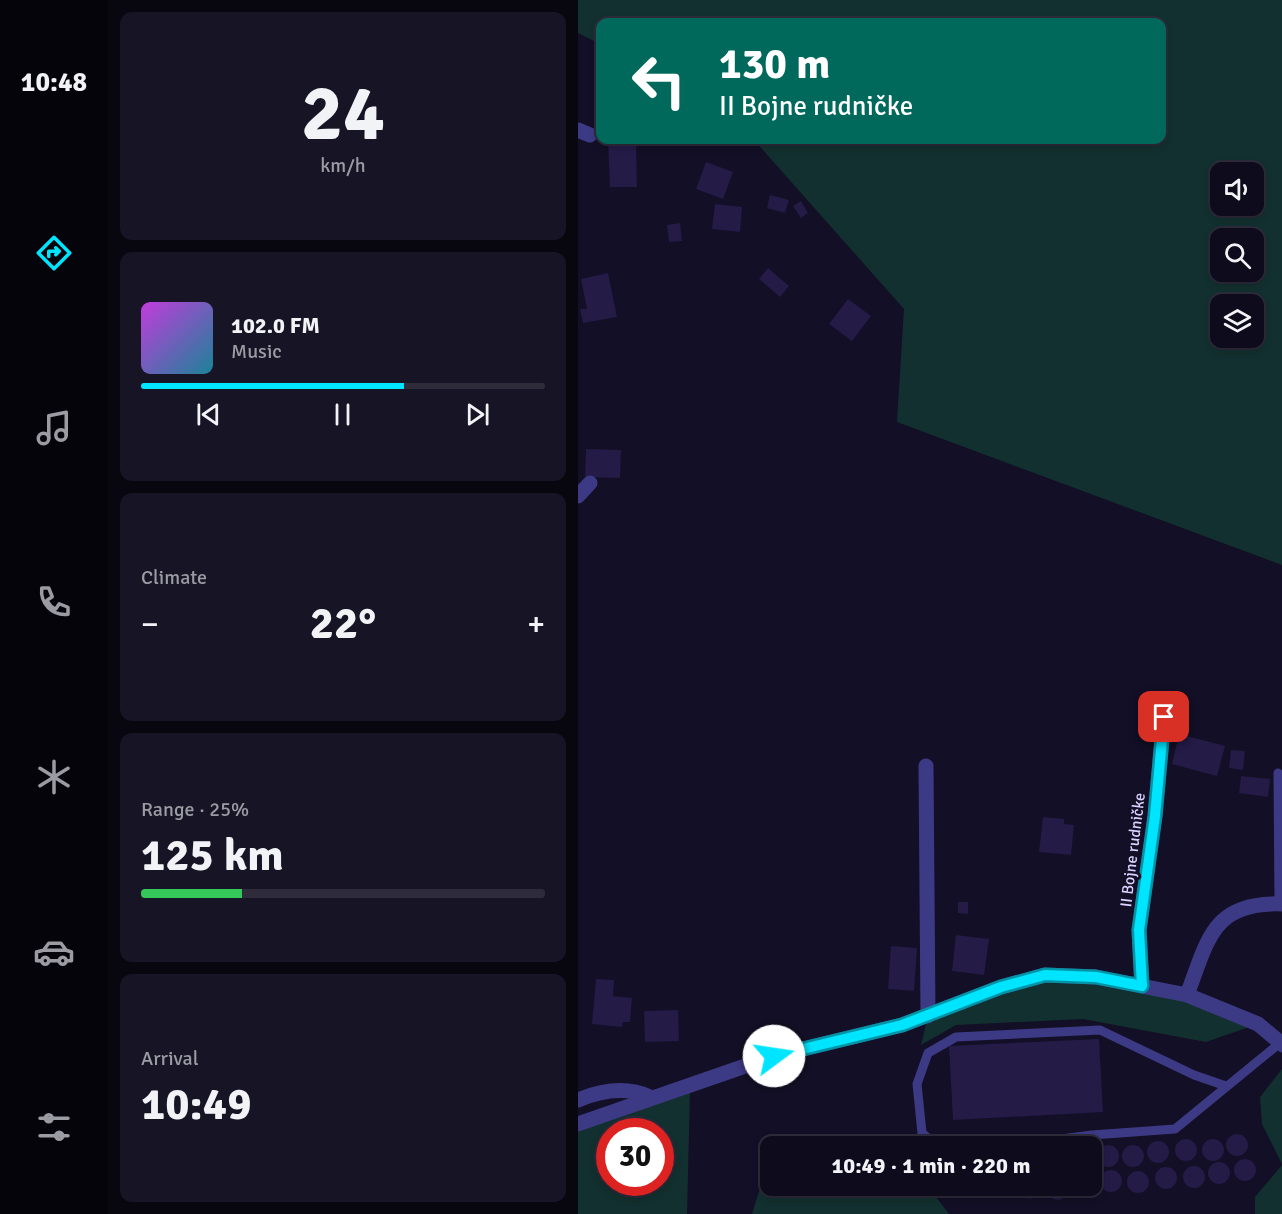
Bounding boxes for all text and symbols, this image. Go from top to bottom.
text: 130 m [719,39,830,90]
icon: left [620,42,698,120]
text: 10:48 [21,66,87,99]
text: 24 [301,66,385,162]
text: II Bojne rudničke [719,90,913,123]
text: km/h [320,153,366,178]
map controls [1210,162,1264,348]
button: sound [1210,162,1264,216]
button: search [1210,228,1264,282]
icon: directions [33,232,75,274]
button: layers [1210,294,1264,348]
text: 102.0 FM [231,312,320,339]
text: Music [231,339,282,364]
icon: previous [192,398,225,431]
icon: pause [326,398,359,431]
icon: next [461,398,494,431]
icon: music [33,407,75,449]
text: Climate [141,565,207,590]
icon: phone [33,581,75,623]
text: 22° [310,596,376,651]
text: − [141,604,159,645]
text: + [527,604,545,645]
pin [1138,691,1189,742]
icon: arrive [1147,700,1180,733]
icon: climate [33,756,75,798]
street label: II Bojne rudničke [1116,792,1150,908]
text: Range · 25% [141,797,249,822]
text: 125 km [141,828,284,883]
icon: car [33,931,75,973]
position arrow [742,1024,806,1088]
text: Arrival [141,1046,199,1071]
text: 10:49 [141,1077,251,1132]
icon: filters [33,1106,75,1148]
speed limit sign: 30 [596,1118,674,1196]
text: 10:49 · 1 min · 220 m [831,1152,1031,1179]

